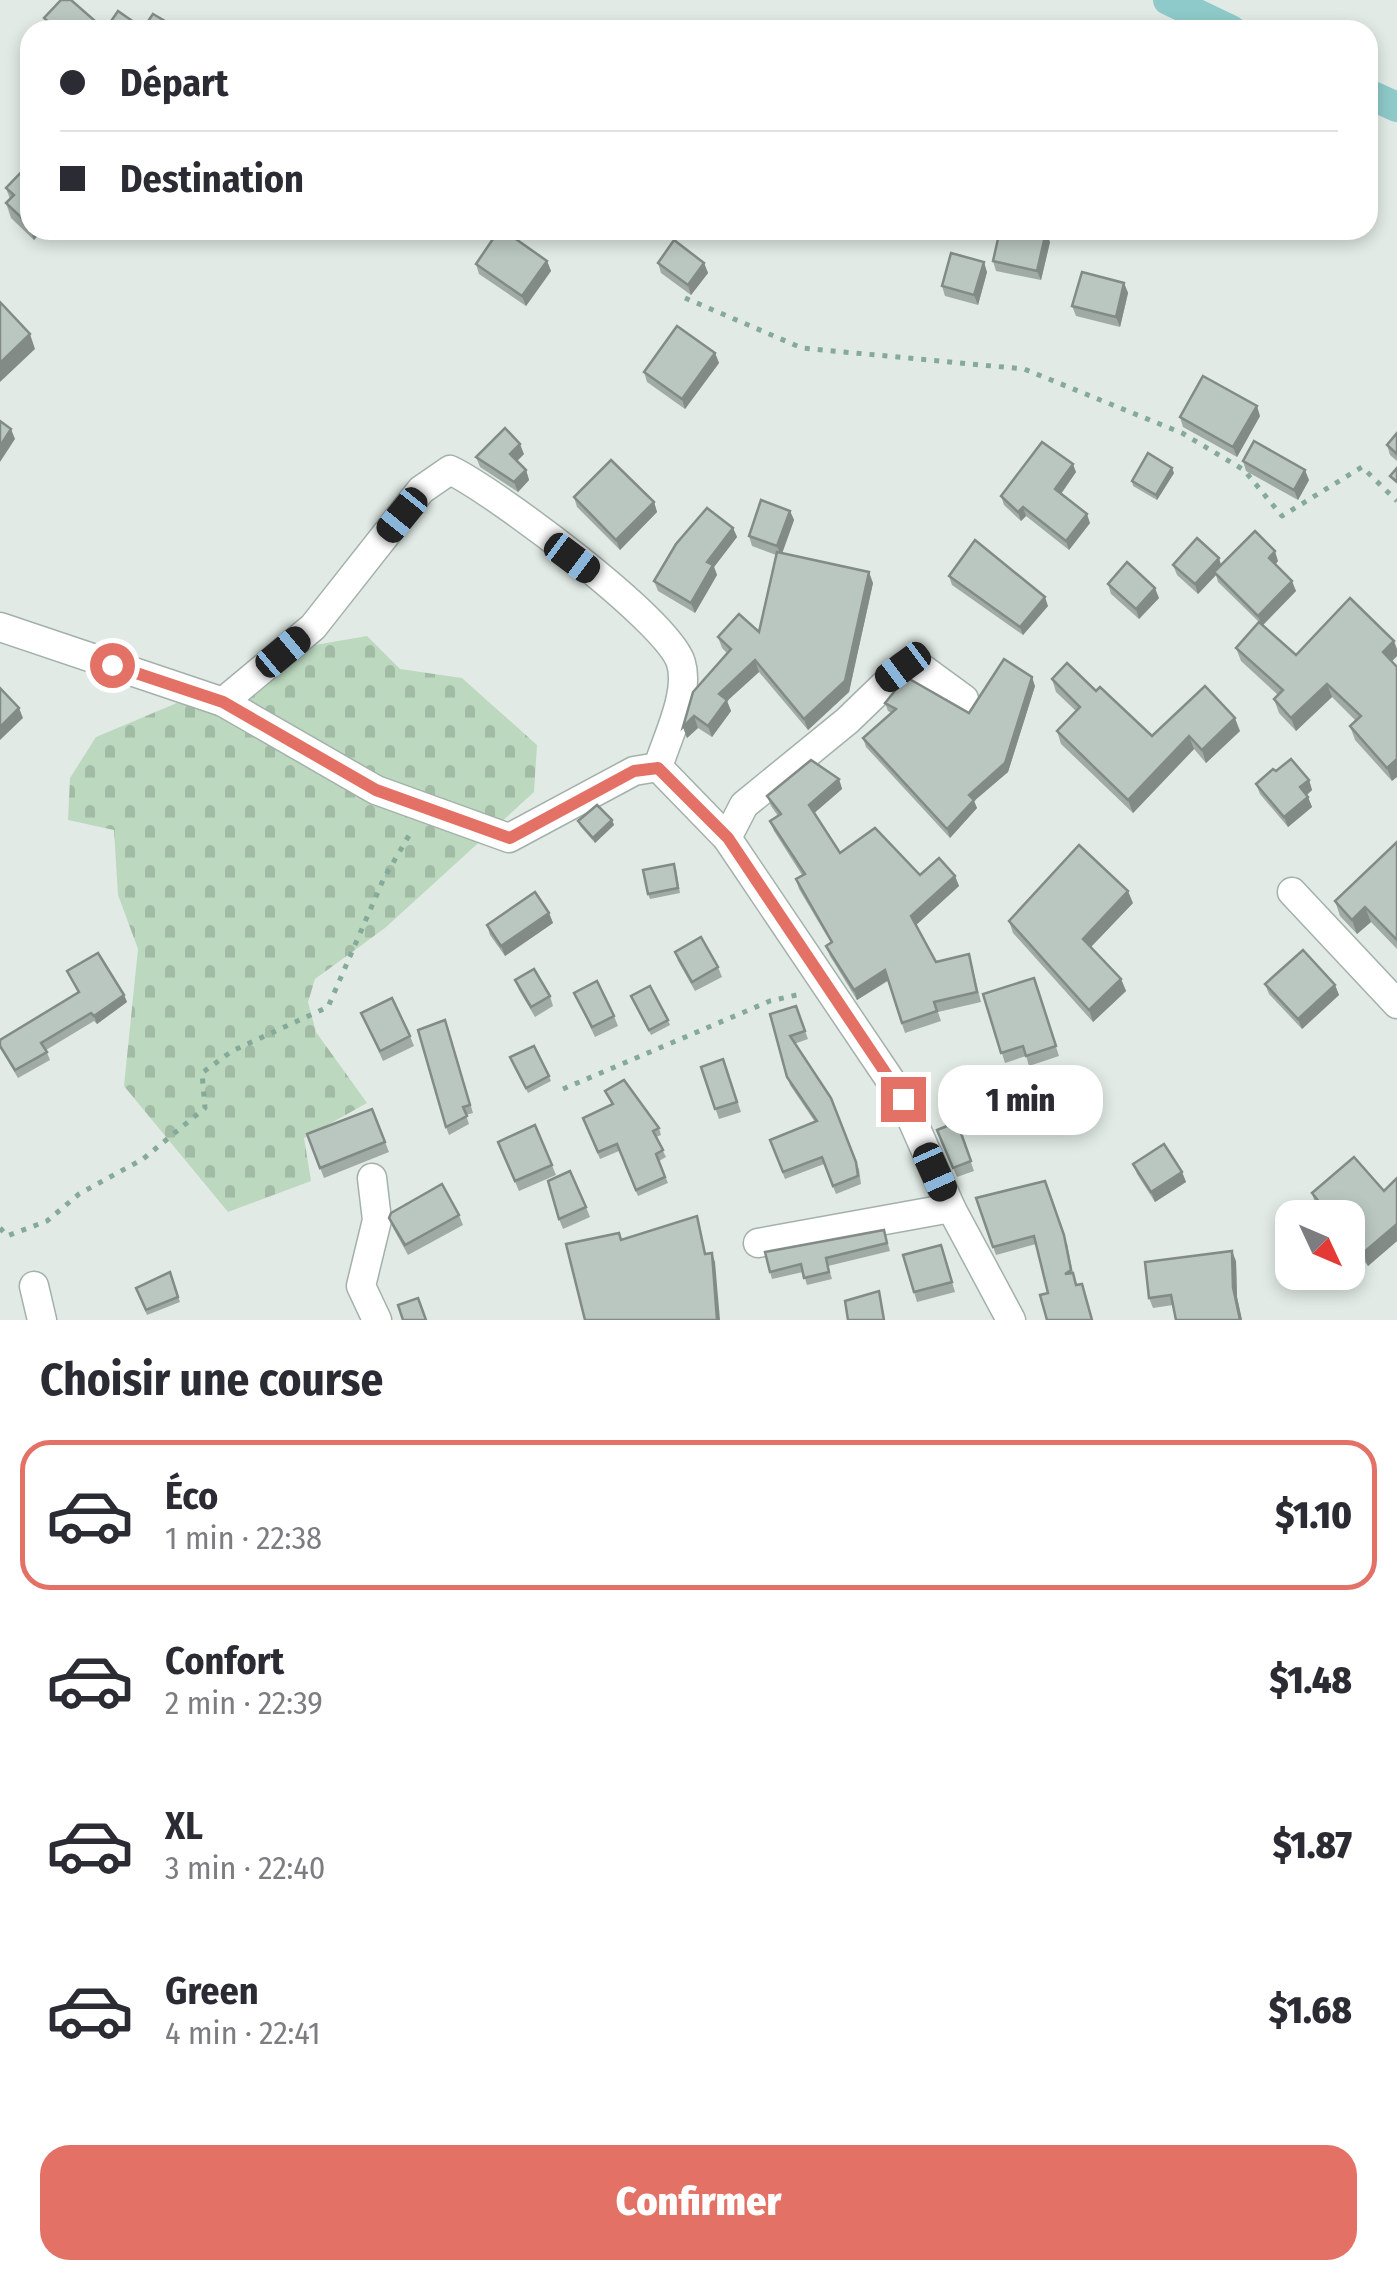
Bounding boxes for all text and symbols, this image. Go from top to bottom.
text: Départ [120,60,228,106]
text: Destination [120,156,304,202]
car [371,482,433,548]
car [539,528,605,588]
car [250,621,316,683]
car [870,637,936,697]
route start [90,643,135,688]
callout: 1 min [938,1064,1103,1134]
route end [881,1077,926,1122]
text: 1 min [986,1081,1055,1119]
car [909,1138,961,1206]
north arrow [1275,1200,1365,1290]
map controls [1275,1200,1365,1290]
text: Choisir une course [40,1353,383,1407]
icon: car [45,1470,135,1560]
text: Éco [165,1473,218,1519]
text: $1.10 [1275,1492,1352,1538]
text: 1 min · 22:38 [165,1519,322,1557]
icon: car [45,1635,135,1725]
text: Confort [165,1638,284,1684]
text: $1.48 [1269,1657,1352,1703]
text: 2 min · 22:39 [165,1684,323,1722]
icon: car [45,1800,135,1890]
text: XL [165,1803,203,1849]
text: $1.87 [1273,1822,1352,1868]
text: 3 min · 22:40 [165,1849,325,1887]
icon: car [45,1965,135,2055]
text: Green [165,1968,259,2014]
text: $1.68 [1269,1987,1352,2033]
text: 4 min · 22:41 [165,2014,320,2052]
button: Confirmer [40,2145,1357,2260]

